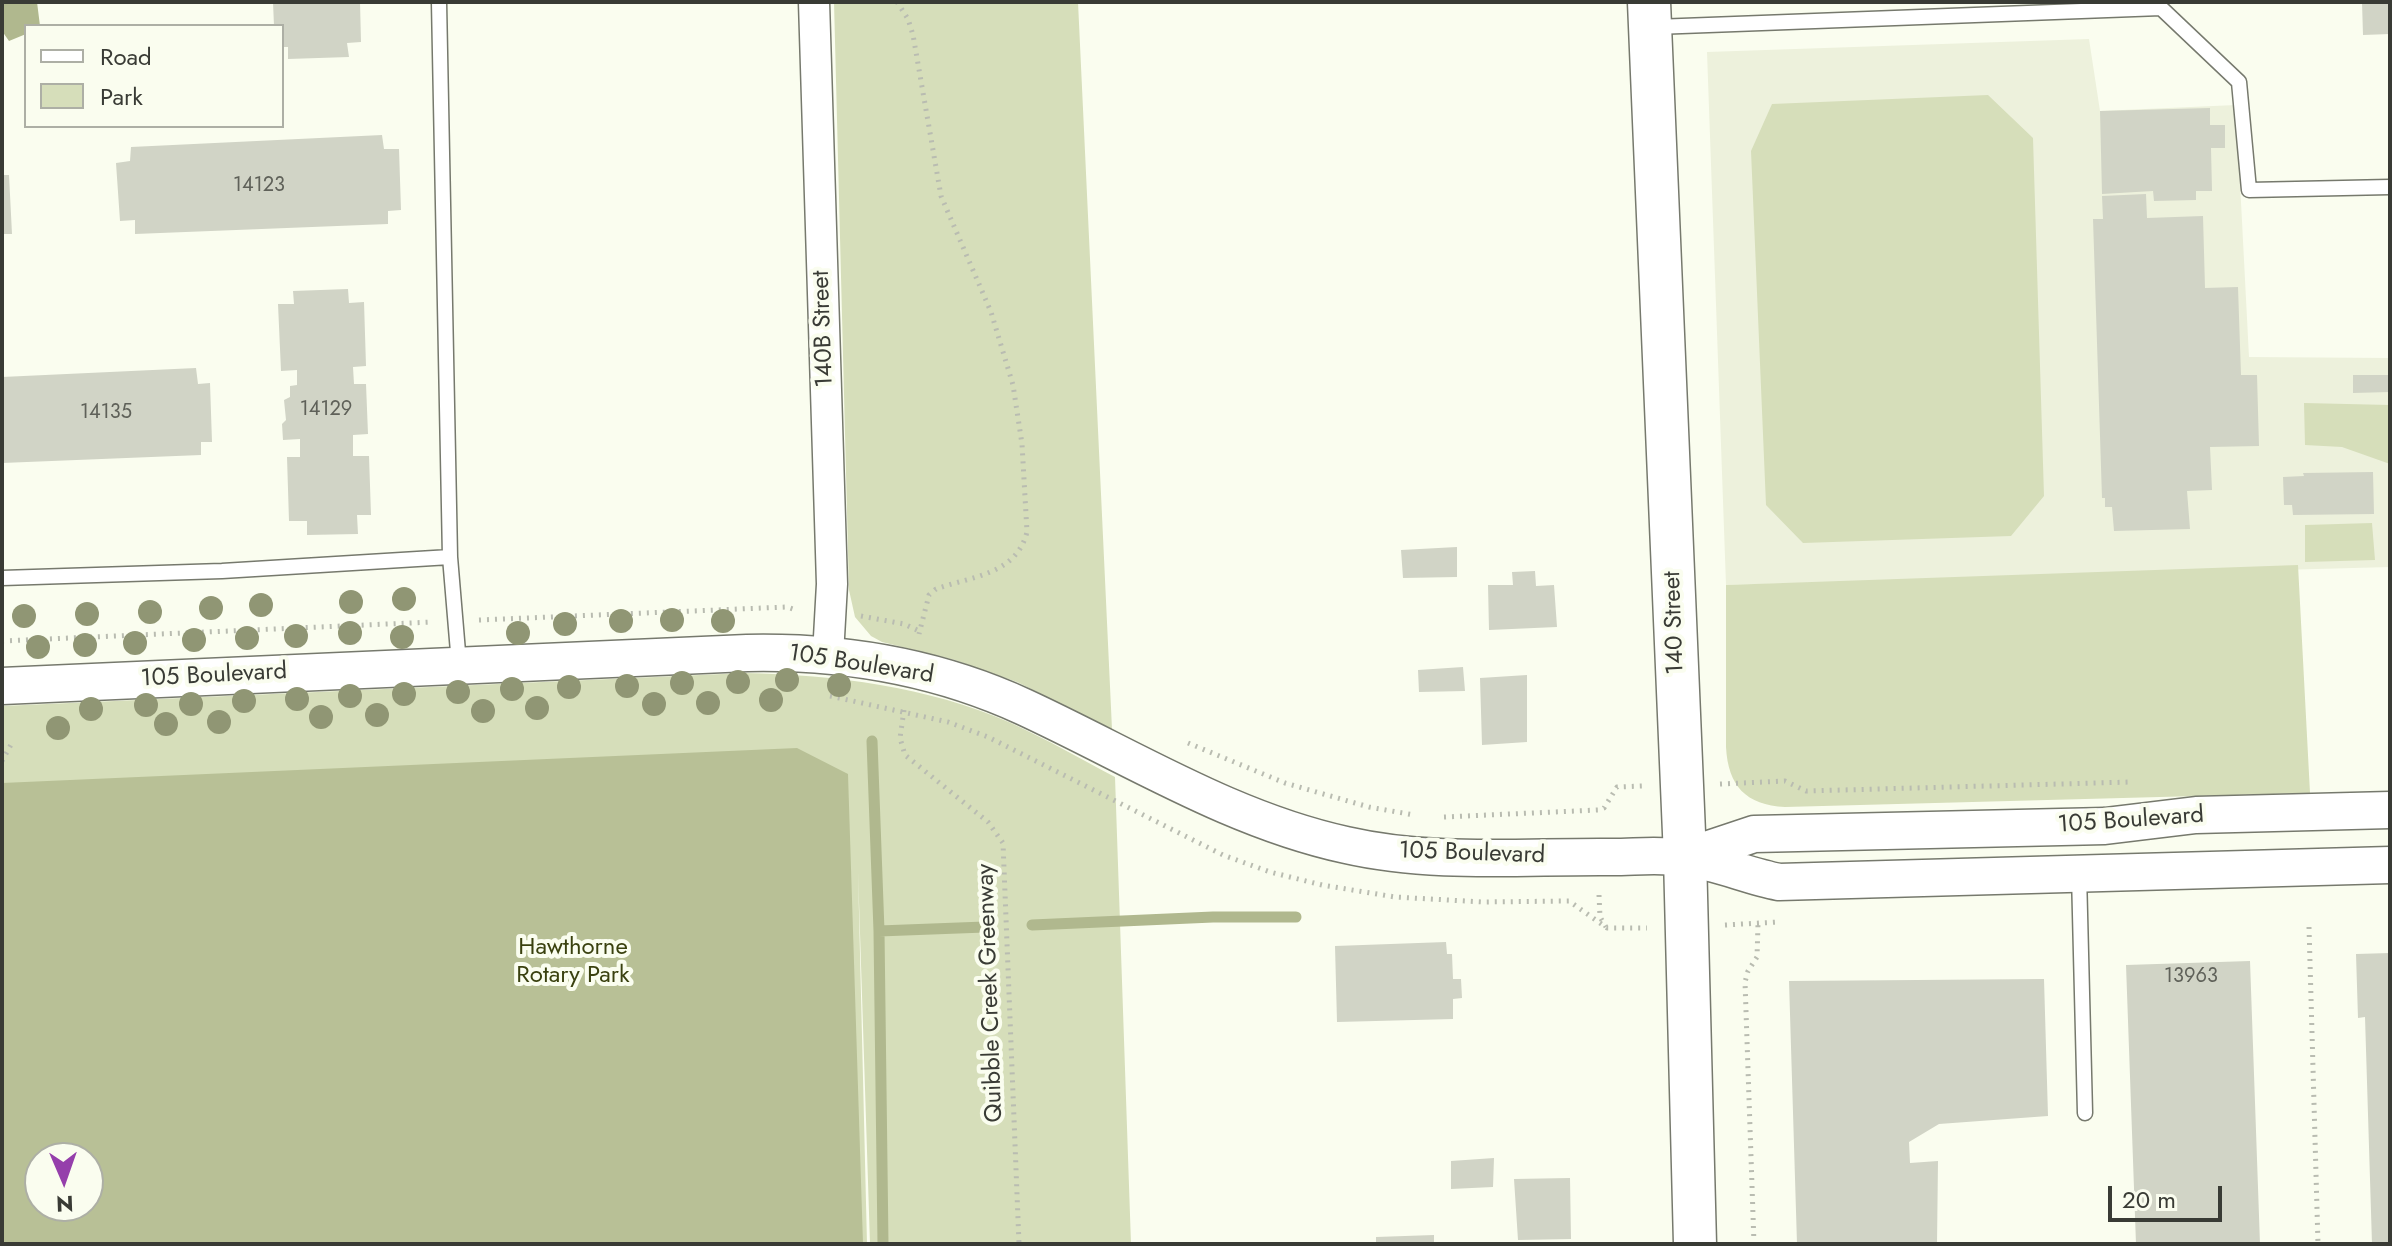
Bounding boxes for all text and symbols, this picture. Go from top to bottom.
legend [24,24,284,128]
text: Road [100,39,152,74]
text: Park [100,79,143,114]
house number: 14123 [233,174,285,198]
street label: 140B Street [808,270,840,388]
house number: 14129 [300,398,352,422]
house number: 14135 [80,401,132,425]
street label: 140 Street [1659,571,1691,675]
street label: 105 Boulevard [786,639,936,691]
street label: 105 Boulevard [140,658,288,694]
street label: 105 Boulevard [2057,802,2205,840]
street label: 105 Boulevard [1398,837,1546,871]
street label: Quibble Creek Greenway [972,863,1010,1123]
park label: Hawthorne Rotary Park [516,934,630,990]
house number: 13963 [2164,965,2218,989]
north arrow [24,1142,104,1222]
scale bar [2112,1170,2226,1220]
text: 20 m [2122,1182,2176,1217]
text: N [55,1188,74,1220]

